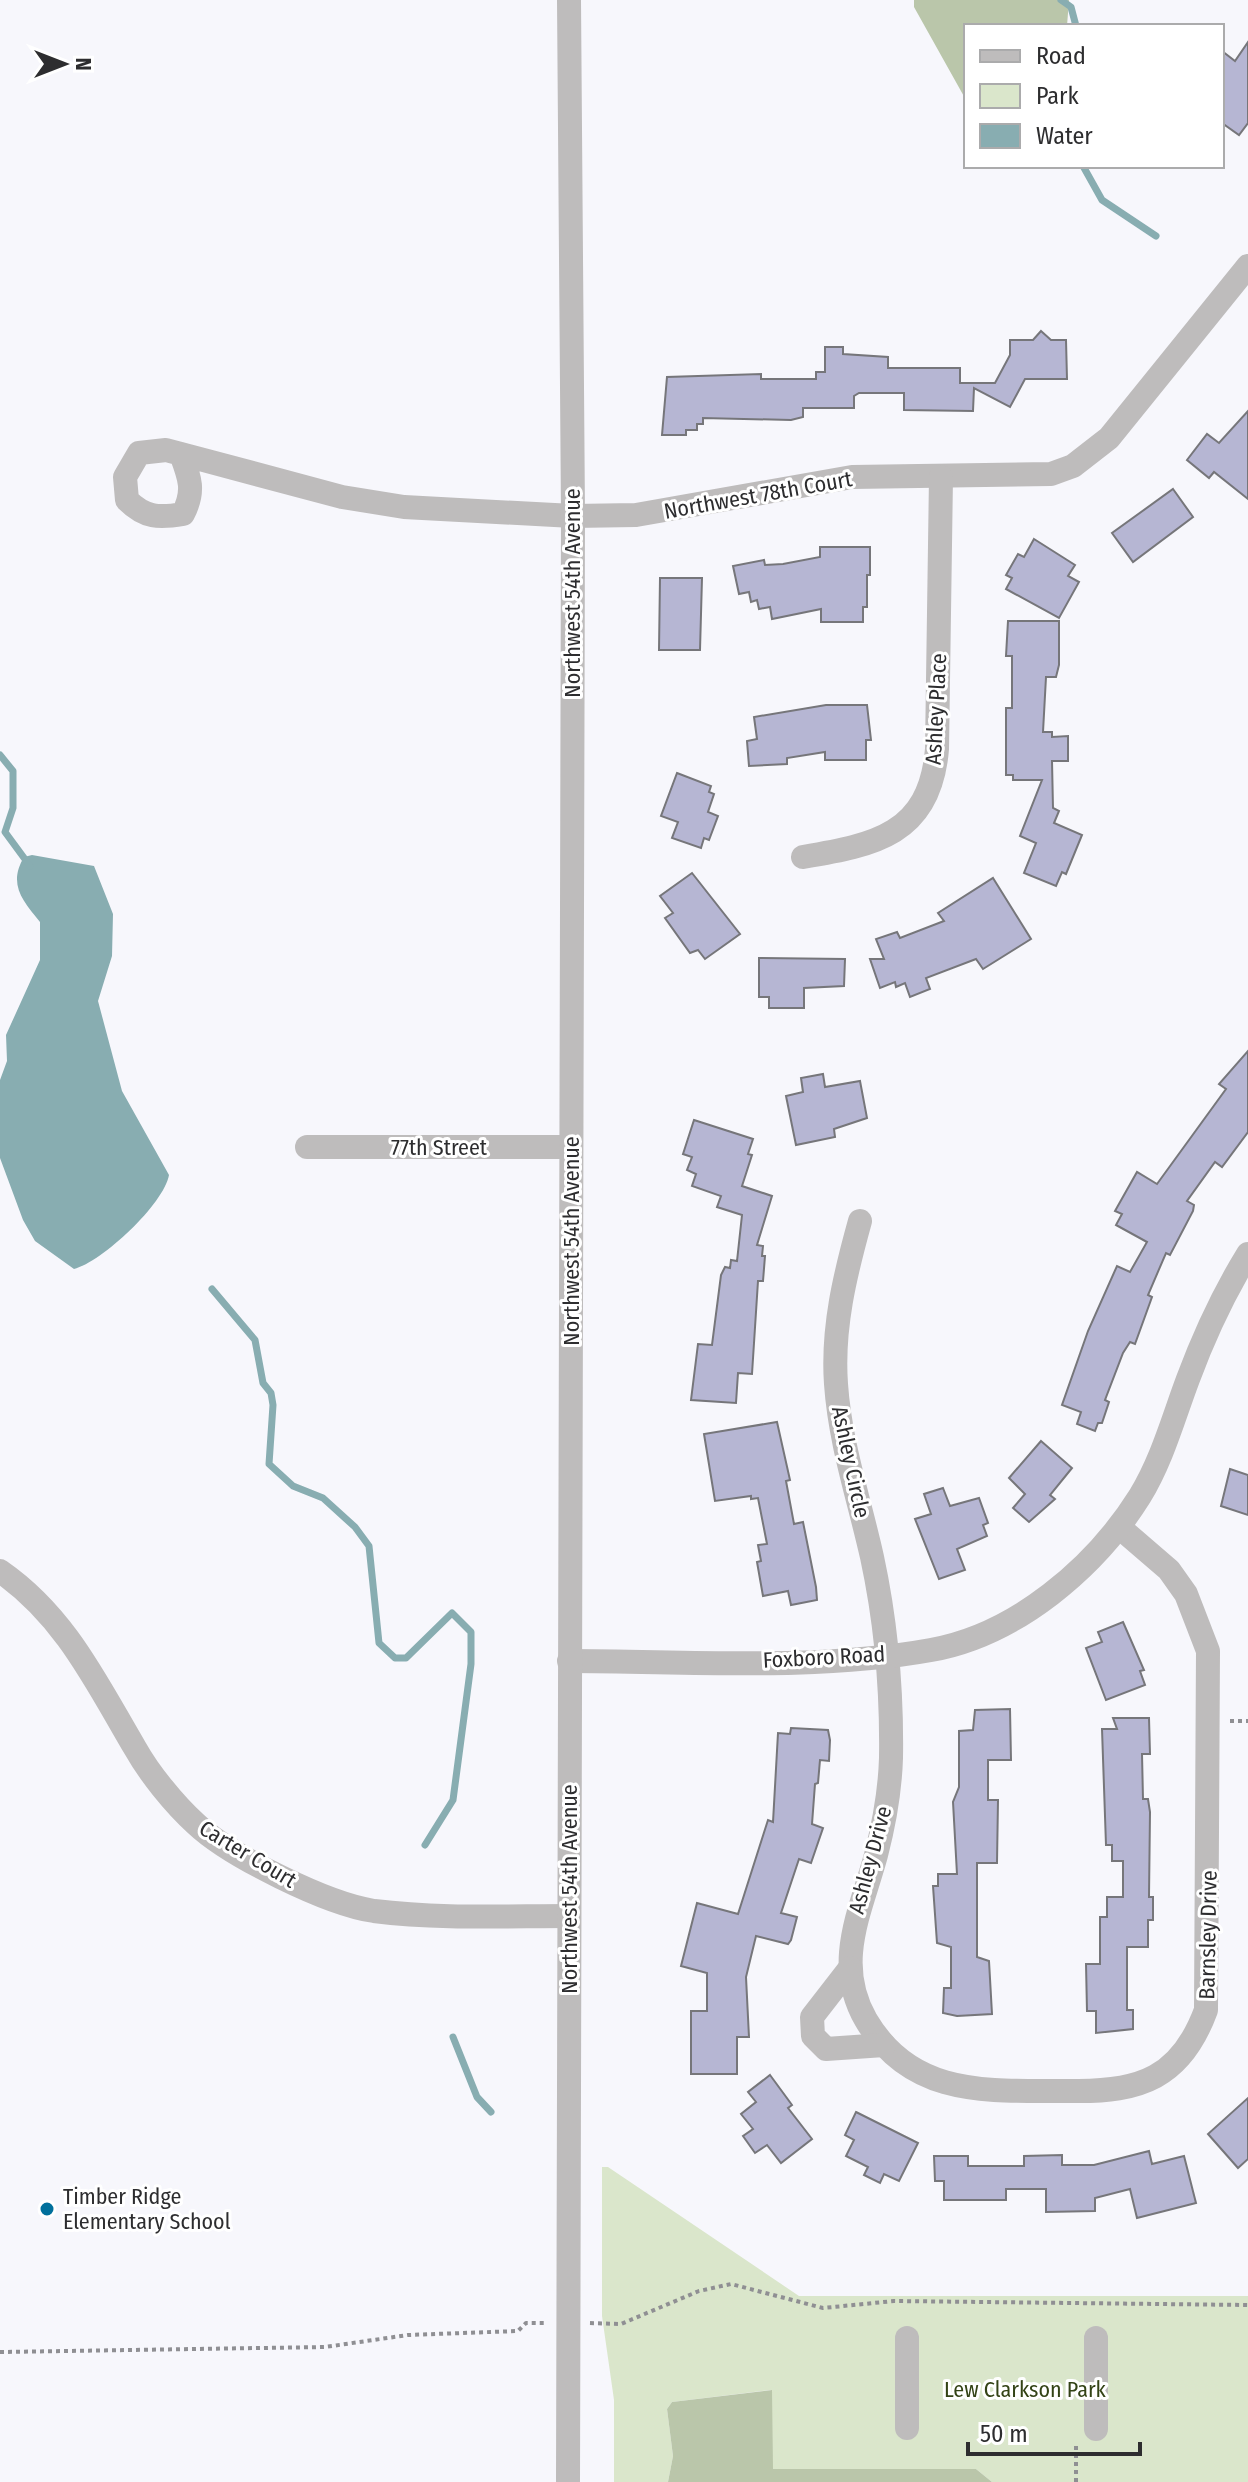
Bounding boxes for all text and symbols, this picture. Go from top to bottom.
north arrow [24,24,104,104]
legend [964,24,1224,168]
text: Road [1036,42,1086,70]
text: N [70,57,97,71]
text: Park [1036,82,1079,110]
text: Water [1036,122,1093,150]
street label: Northwest 78th Court [662,465,855,525]
street label: Northwest 54th Avenue [559,488,586,698]
street label: Ashley Place [920,653,952,765]
street label: 77th Street [391,1134,488,1161]
street label: Northwest 54th Avenue [558,1136,585,1346]
street label: Ashley Circle [826,1404,876,1520]
street label: Foxboro Road [762,1640,886,1674]
street label: Northwest 54th Avenue [556,1784,583,1994]
street label: Ashley Drive [843,1803,897,1917]
street label: Carter Court [194,1814,302,1894]
street label: Barnsley Drive [1193,1870,1223,2000]
place label: Timber Ridge Elementary School [63,2183,231,2235]
marker: Timber Ridge Elementary School [38,2200,56,2218]
park label: Lew Clarkson Park [944,2376,1107,2403]
scale bar [968,2406,1140,2456]
text: 50 m [980,2420,1028,2448]

